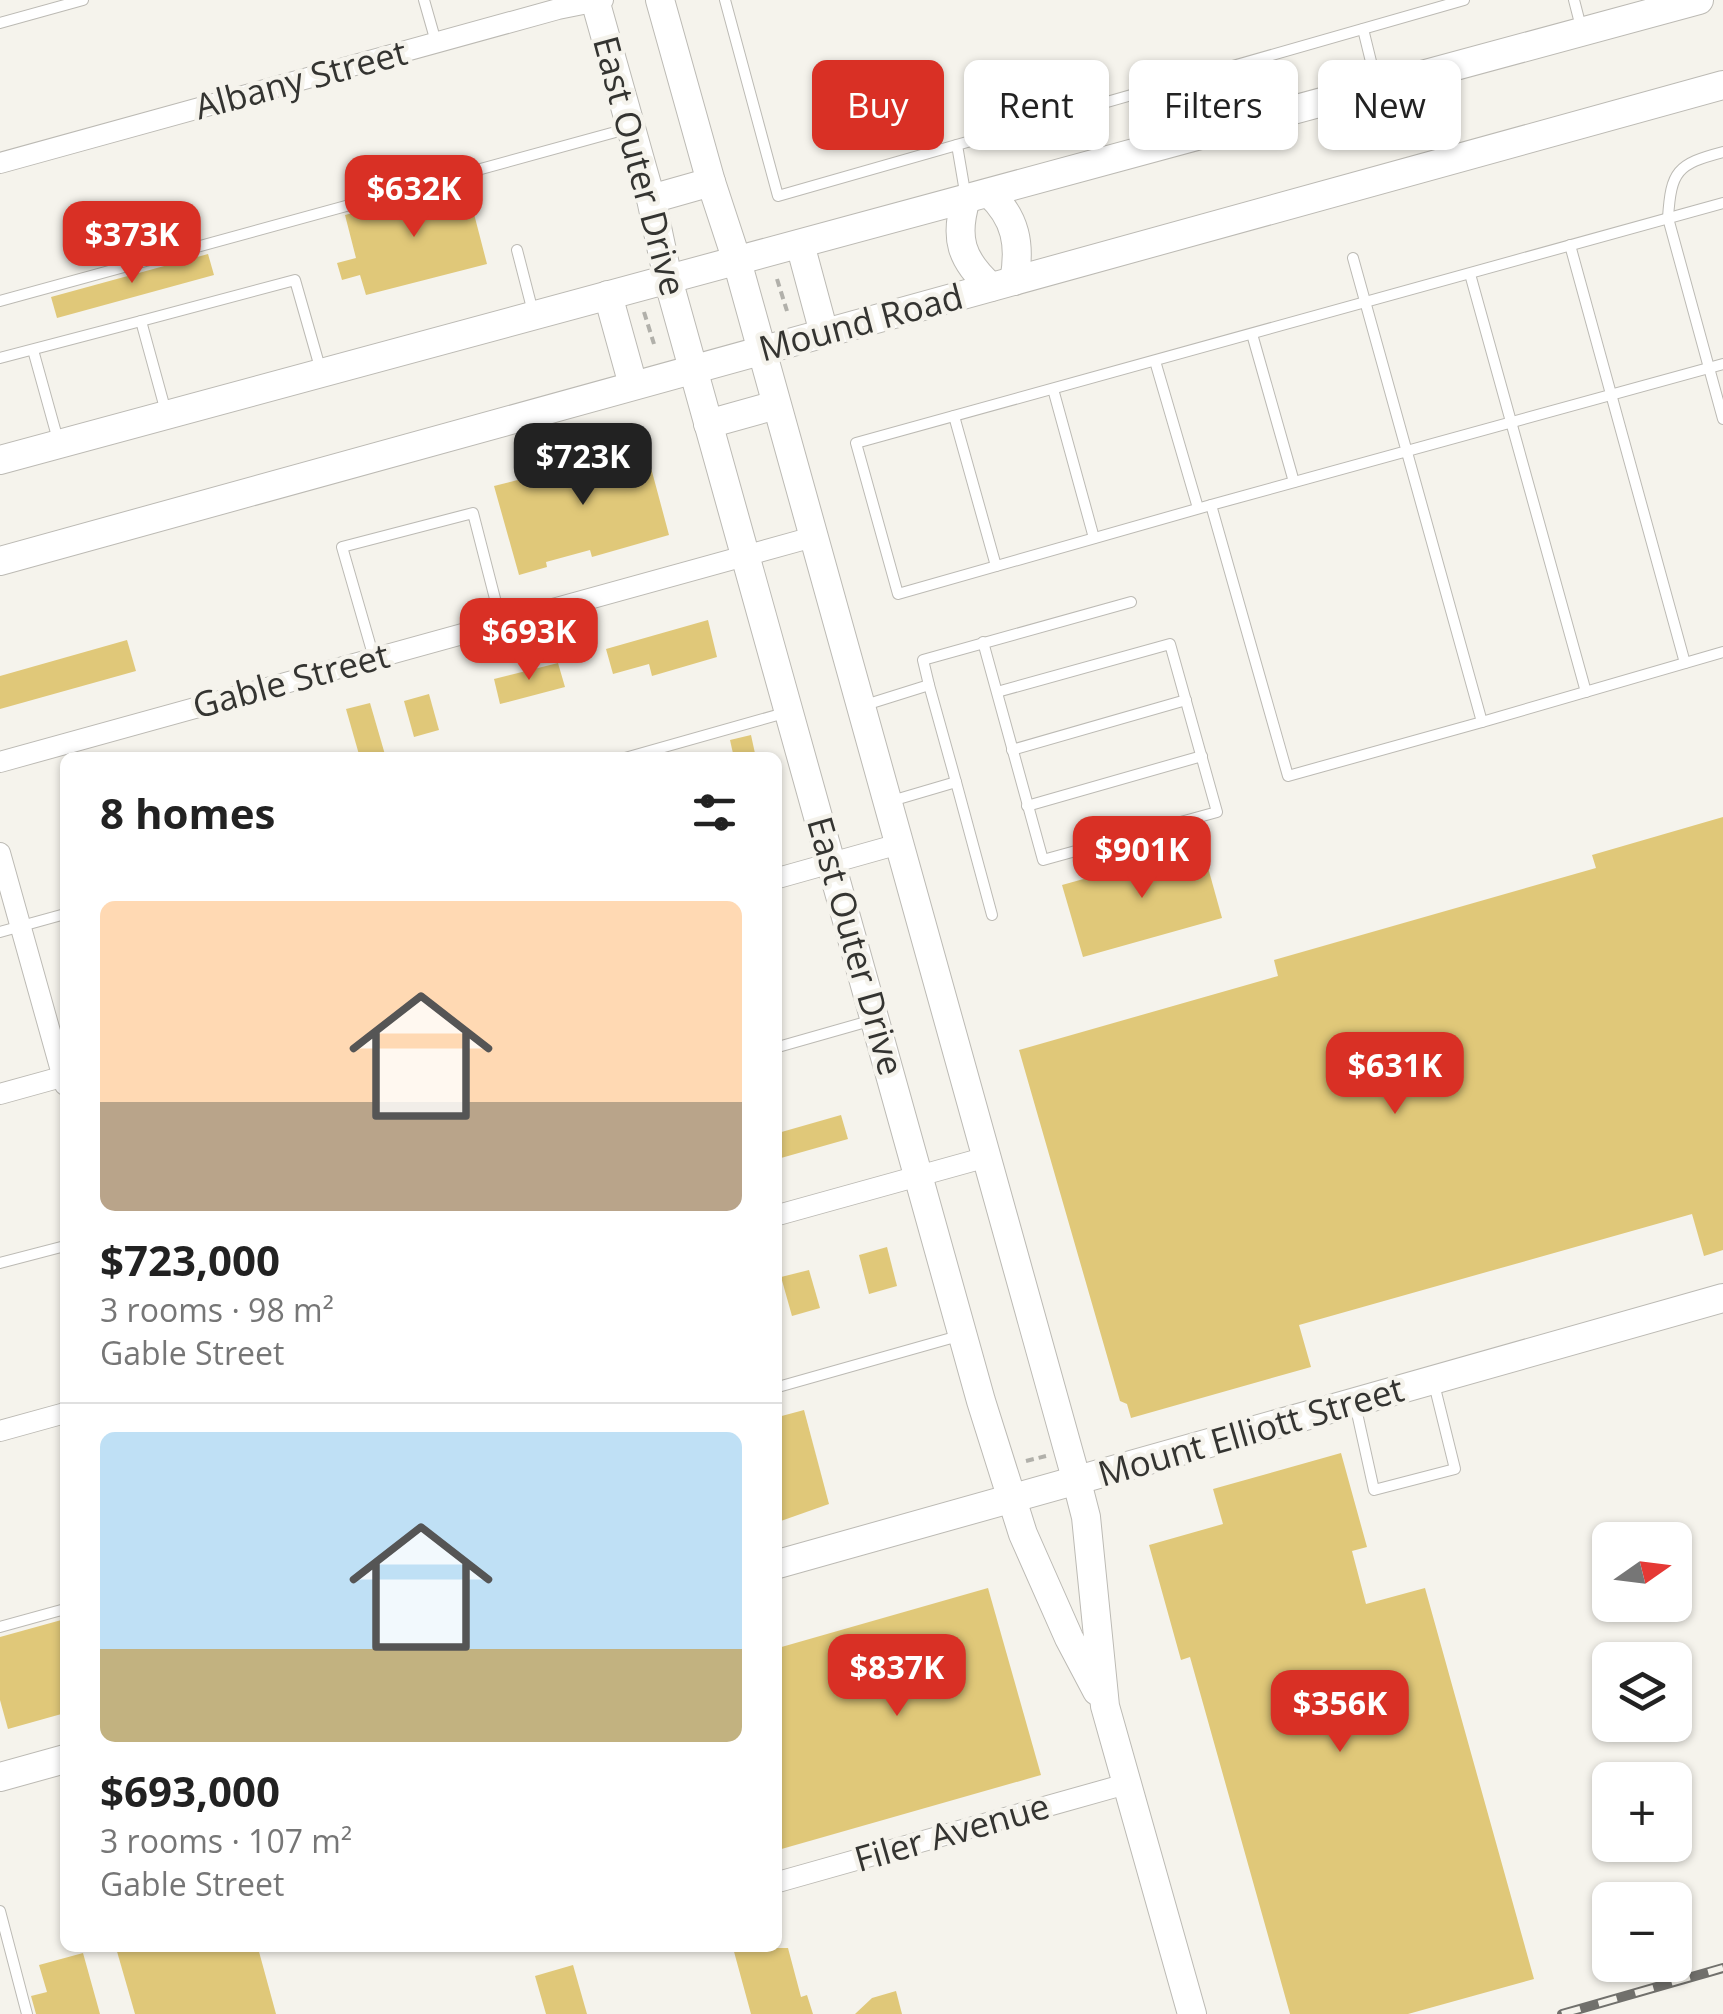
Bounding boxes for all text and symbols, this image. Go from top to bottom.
street label: Albany Street [189,28,412,129]
street label: East Outer Drive [583,31,698,301]
chip: Buy [812,60,944,150]
chip: Rent [964,60,1109,150]
chip: Filters [1129,60,1298,150]
chip: New [1318,60,1461,150]
pin: $632K [344,155,484,240]
text: $632K [367,166,461,209]
pin: $373K [62,201,202,286]
text: $373K [85,212,179,255]
street label: Mound Road [753,272,968,371]
pin: $723K [513,423,653,508]
text: $723K [536,434,630,477]
pin: $693K [459,598,599,683]
text: $693K [482,609,576,652]
street label: Gable Street [187,631,394,728]
text: 8 homes [100,784,275,841]
icon: filters [687,785,742,840]
street label: East Outer Drive [797,811,916,1080]
pin: $901K [1072,816,1212,901]
text: $901K [1095,827,1189,870]
icon: home [331,966,511,1146]
pin: $631K [1325,1032,1465,1117]
text: $631K [1348,1043,1442,1086]
text: $723,000 [100,1231,280,1288]
text: 3 rooms · 98 m² [100,1288,334,1331]
text: Gable Street [100,1331,284,1374]
street label: Mount Elliott Street [1092,1364,1409,1497]
icon: home [331,1497,511,1677]
north arrow [1592,1522,1692,1622]
map controls [1592,1522,1692,1982]
pin: $837K [827,1634,967,1719]
button: layers [1592,1642,1692,1742]
text: $837K [850,1645,944,1688]
pin: $356K [1270,1670,1410,1755]
text: $356K [1293,1681,1387,1724]
text: $693,000 [100,1762,280,1819]
button: + [1592,1762,1692,1862]
street label: Filer Avenue [849,1781,1054,1882]
text: 3 rooms · 107 m² [100,1819,352,1862]
text: Gable Street [100,1862,284,1905]
button: − [1592,1882,1692,1982]

